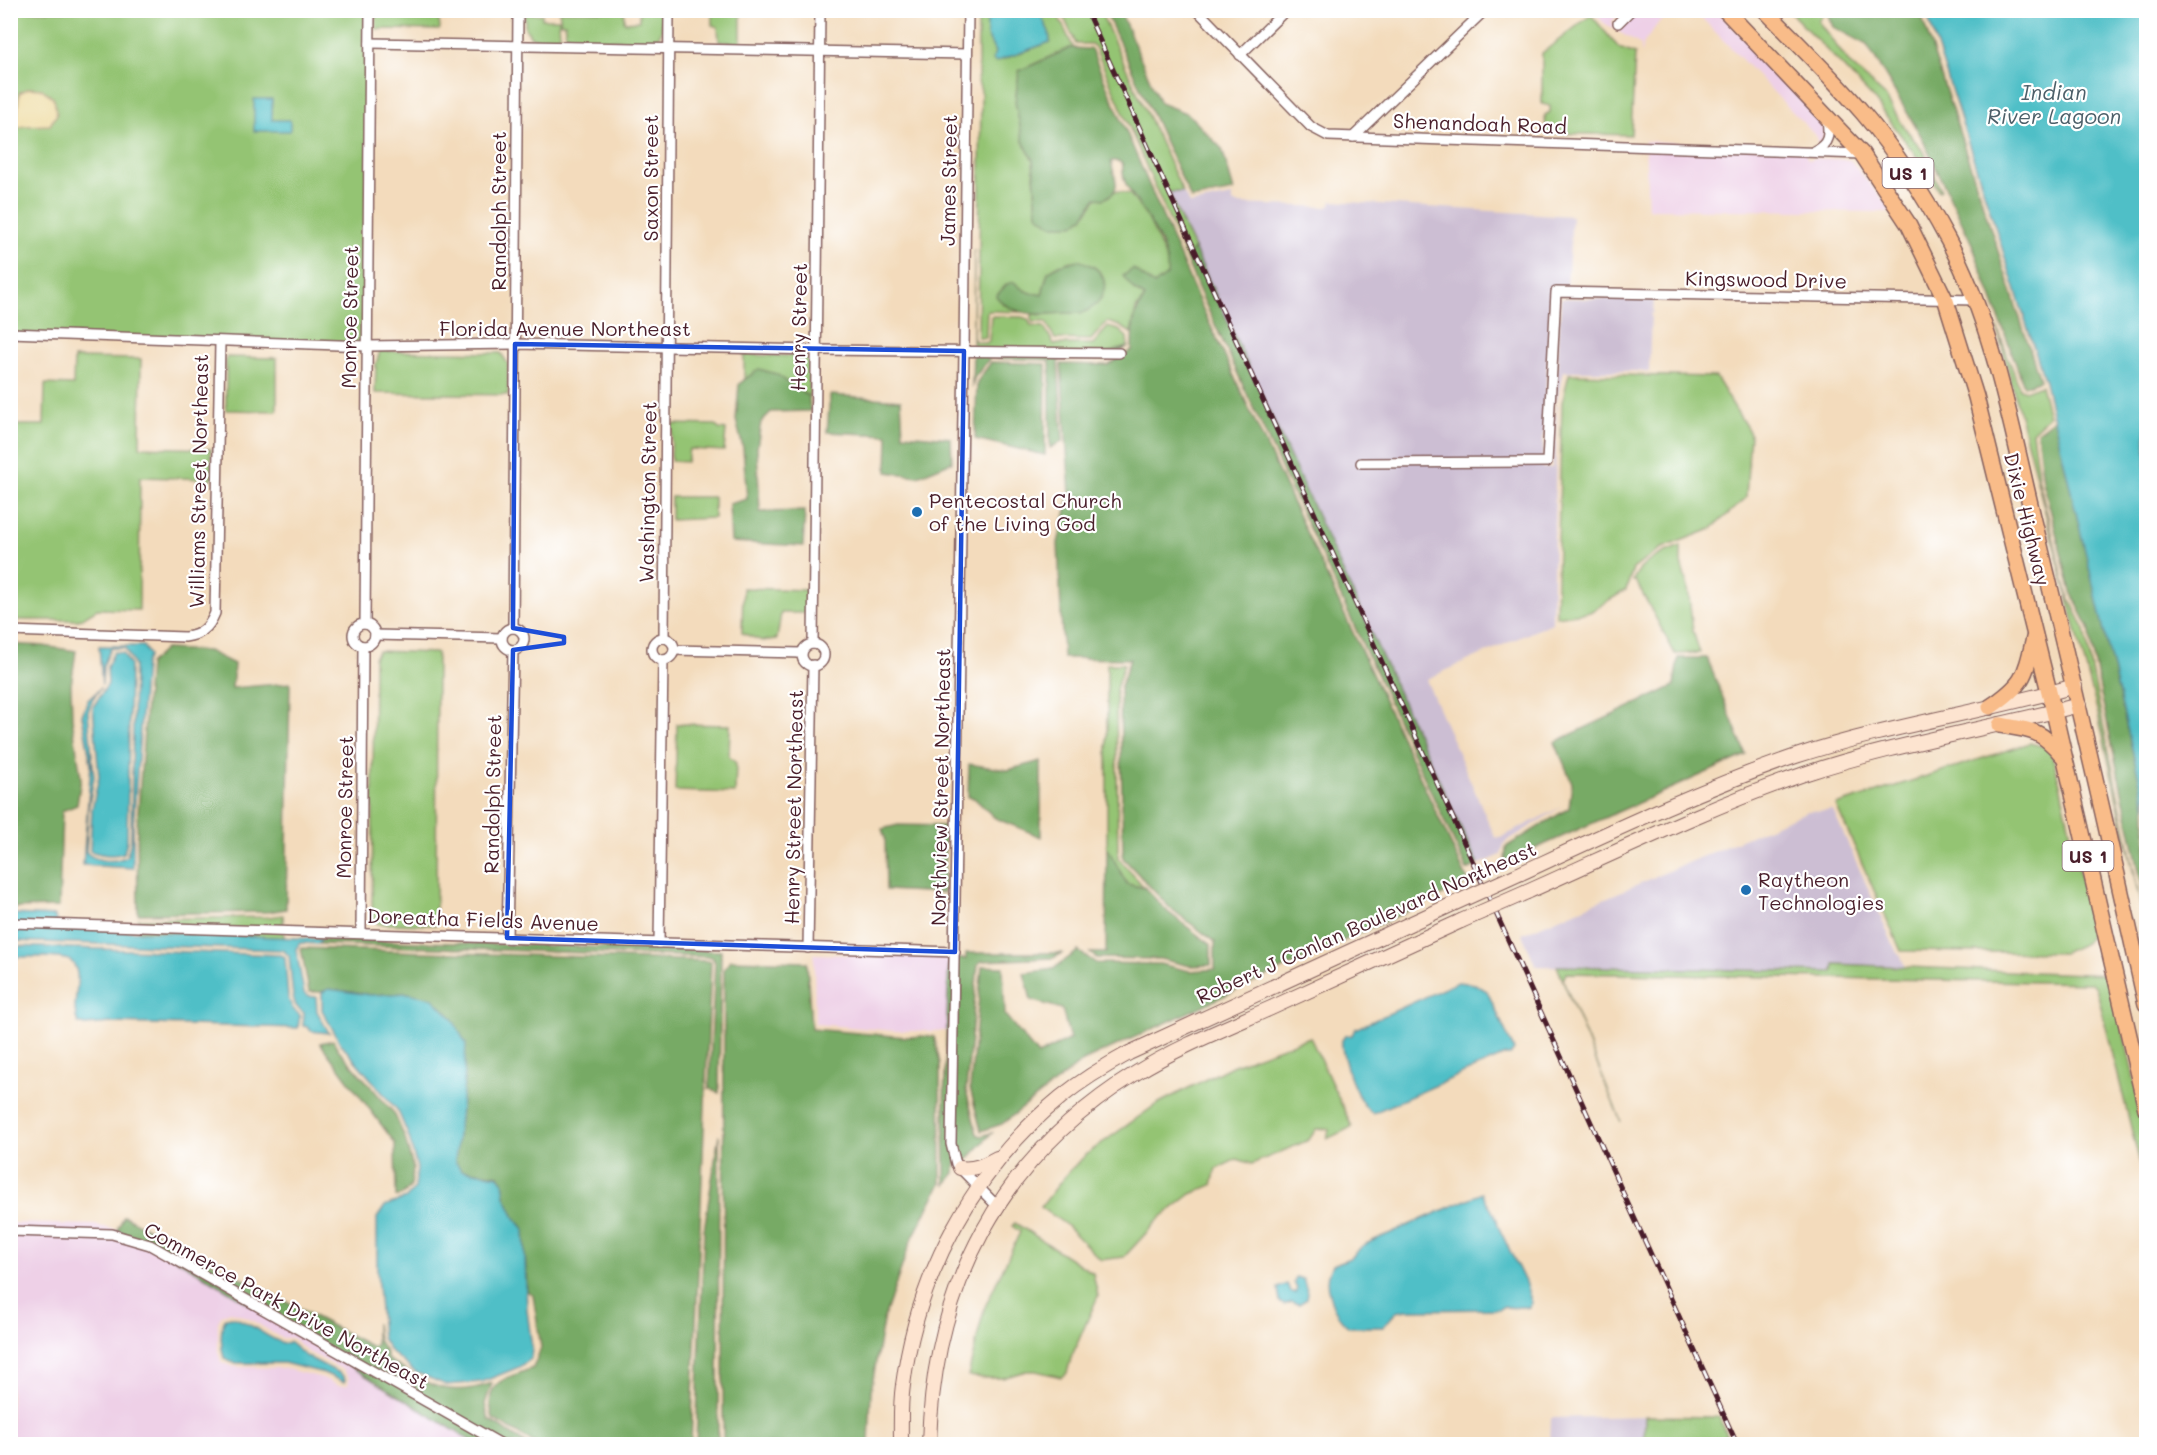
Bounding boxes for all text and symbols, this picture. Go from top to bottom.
water label: Indian River Lagoon [1987,78,2121,129]
street label: Shenandoah Road [1393,107,1567,139]
street label: James Street [934,114,962,246]
street label: Saxon Street [637,115,663,241]
street label: Randolph Street [485,131,511,291]
road number: US 1 [1882,158,1934,188]
street label: Monroe Street [335,245,363,389]
street label: Henry Street [784,263,812,391]
street label: Kingswood Drive [1685,265,1847,293]
street label: Florida Avenue Northeast [439,315,691,341]
street label: Williams Street Northeast [183,354,213,608]
street label: Washington Street [632,401,662,583]
street label: Dixie Highway [1999,450,2057,588]
place label: Pentecostal Church of the Living God [929,487,1121,536]
marker: Pentecostal Church of the Living God [910,505,924,519]
street label: Northview Street Northeast [925,648,955,926]
street label: Henry Street Northeast [778,689,808,925]
street label: Randolph Street [478,714,506,874]
street label: Monroe Street [330,735,358,879]
street label: Robert J Conlan Boulevard Northeast [1192,835,1540,1009]
road number: US 1 [2062,841,2114,871]
place label: Raytheon Technologies [1758,866,1884,915]
marker: Raytheon Technologies [1739,883,1753,897]
street label: Doreatha Fields Avenue [367,902,599,936]
street label: Commerce Park Drive Northeast [140,1216,434,1394]

